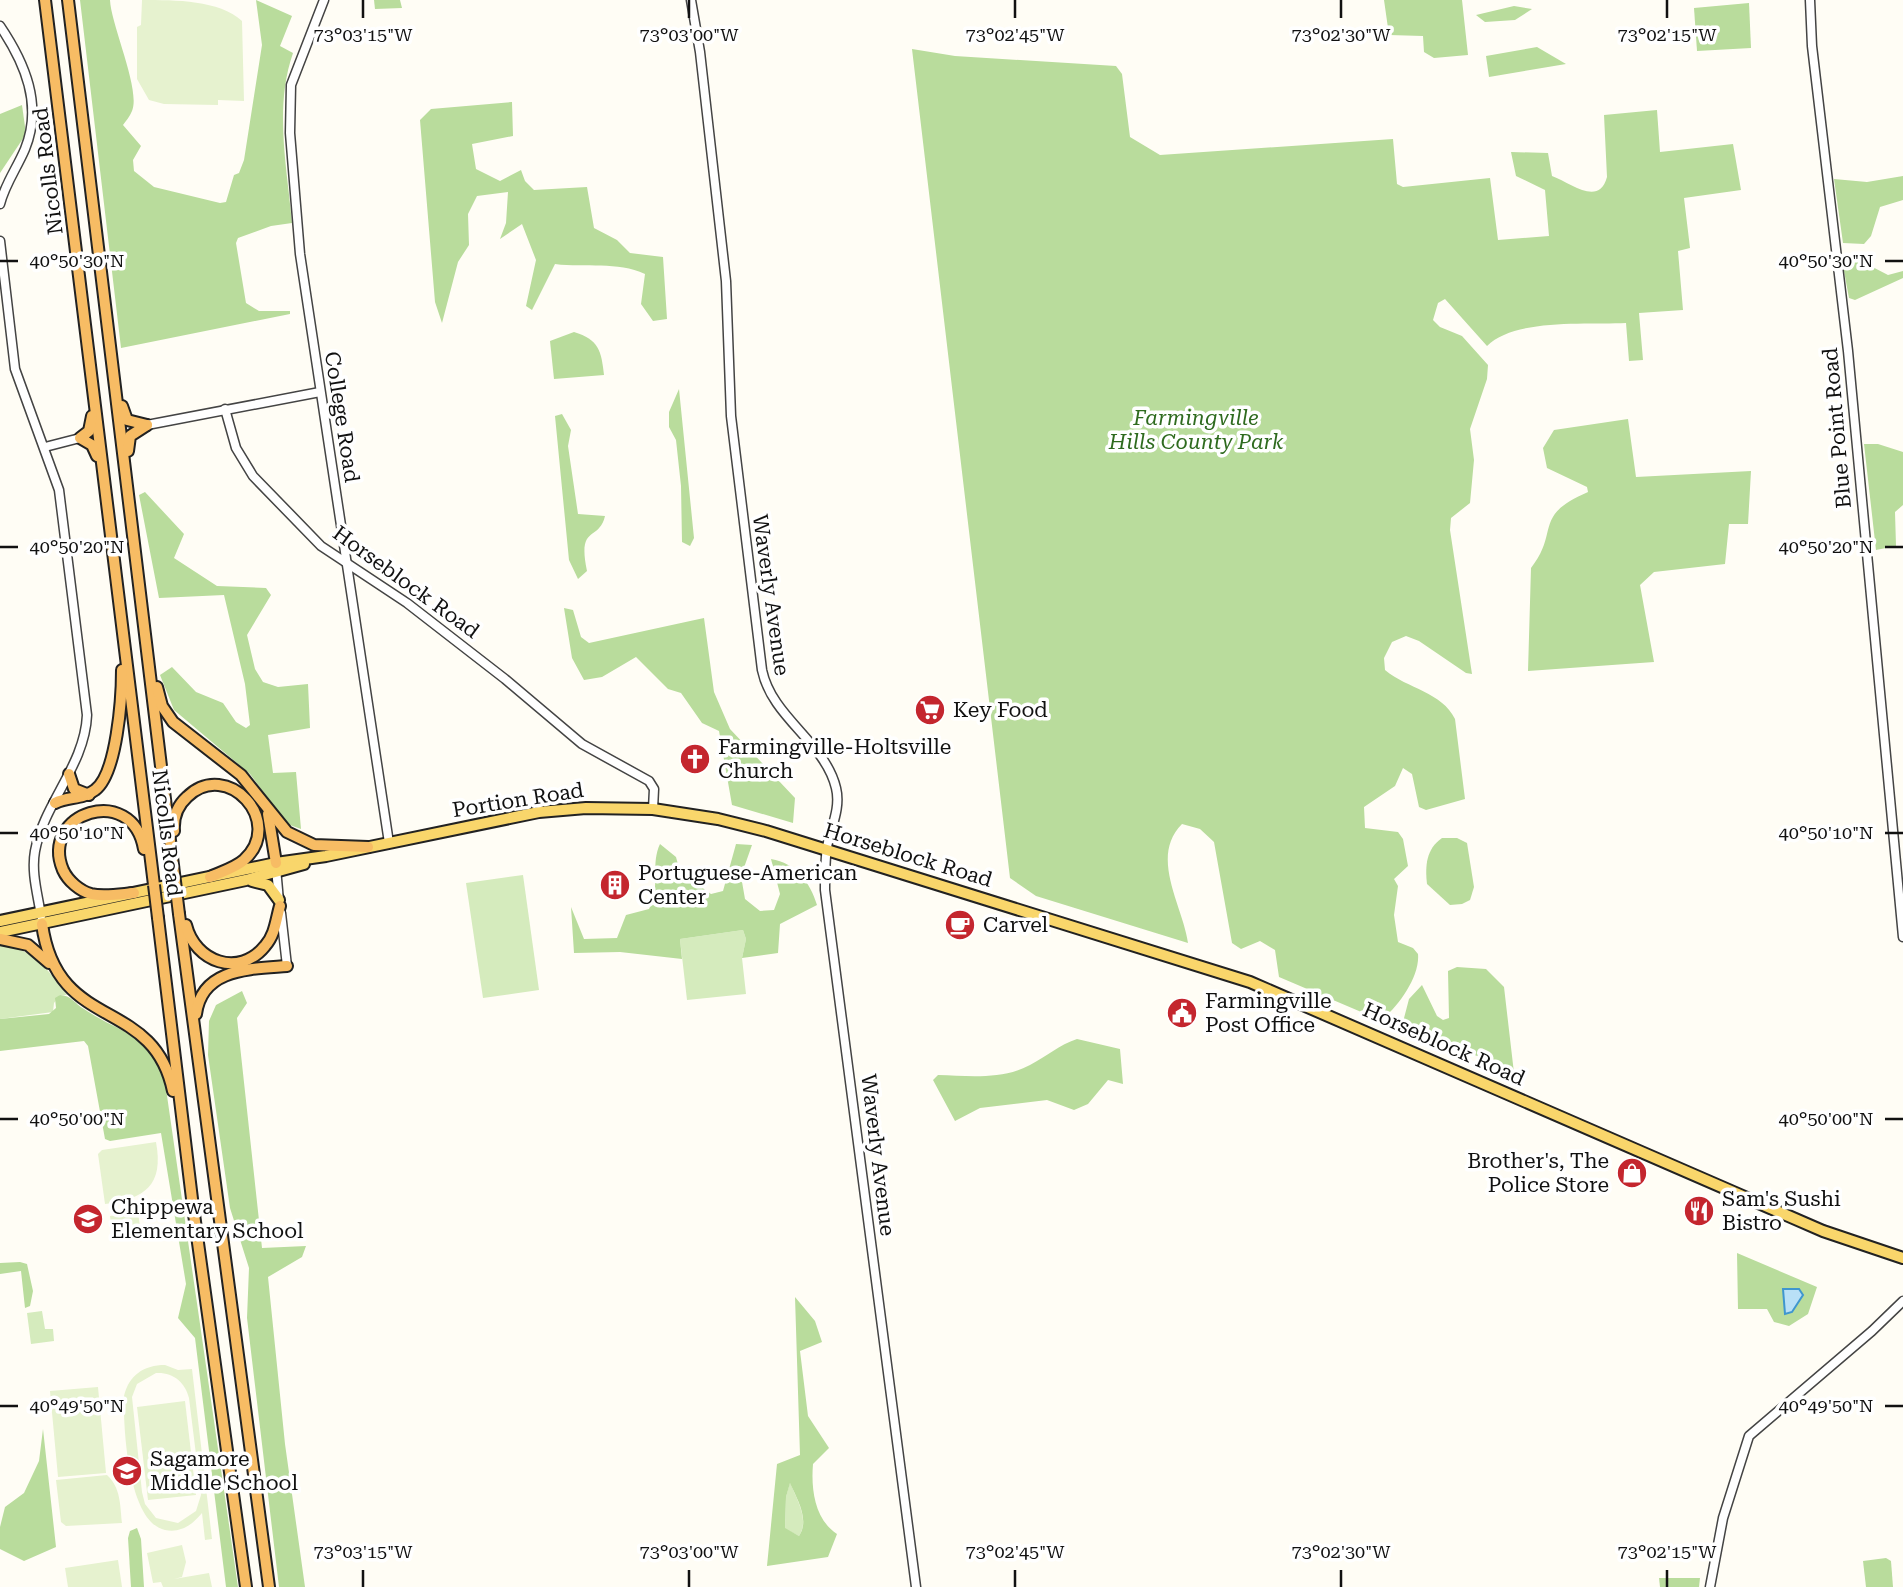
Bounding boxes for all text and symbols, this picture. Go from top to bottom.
text: 73°03'15"W [314,24,413,45]
text: 73°03'00"W [640,24,739,45]
text: 73°02'45"W [966,24,1065,45]
text: 73°02'30"W [1292,24,1391,45]
text: 73°02'15"W [1618,24,1717,45]
street label: Nicolls Road [28,105,68,236]
text: 40°50'30"N [30,250,124,271]
text: 40°50'30"N [1779,250,1873,271]
street label: Blue Point Road [1818,346,1856,509]
street label: College Road [320,350,364,485]
park label: Farmingville Hills County Park [1108,406,1284,454]
street label: Waverly Avenue [748,513,794,677]
street label: Horseblock Road [328,521,484,643]
text: 40°50'20"N [30,536,124,557]
text: 40°50'20"N [1779,536,1873,557]
supermarket icon: Key Food [913,693,947,727]
place label: Key Food [953,698,1048,722]
place label: Farmingville-Holtsville Church [718,735,951,783]
church icon: Farmingville-Holtsville Church [678,742,712,776]
street label: Nicolls Road [147,768,187,899]
street label: Portion Road [451,778,586,822]
street label: Horseblock Road [821,818,996,892]
text: 40°50'10"N [30,822,124,843]
text: 40°50'10"N [1779,822,1873,843]
place label: Portuguese-American Center [638,861,858,909]
building icon: Portuguese-American Center [598,868,632,902]
cafe icon: Carvel [943,908,977,942]
place label: Carvel [983,913,1049,937]
place label: Farmingville Post Office [1205,989,1331,1037]
public building icon: Farmingville Post Office [1165,996,1199,1030]
street label: Horseblock Road [1359,997,1529,1091]
street label: Waverly Avenue [856,1073,900,1237]
text: 40°50'00"N [30,1108,124,1129]
text: 40°50'00"N [1779,1108,1873,1129]
place label: Brother's, The Police Store [1467,1149,1609,1197]
shop icon: Brother's, The Police Store [1615,1156,1649,1190]
place label: Sam's Sushi Bistro [1722,1187,1841,1235]
restaurant icon: Sam's Sushi Bistro [1682,1194,1716,1228]
place label: Chippewa Elementary School [111,1195,304,1243]
school or university icon: Chippewa Elementary School [71,1202,105,1236]
text: 40°49'50"N [30,1395,124,1416]
text: 40°49'50"N [1779,1395,1873,1416]
place label: Sagamore Middle School [150,1447,298,1495]
school or university icon: Sagamore Middle School [110,1454,144,1488]
text: 73°03'15"W [314,1541,413,1562]
text: 73°03'00"W [640,1541,739,1562]
text: 73°02'45"W [966,1541,1065,1562]
text: 73°02'30"W [1292,1541,1391,1562]
text: 73°02'15"W [1618,1541,1717,1562]

